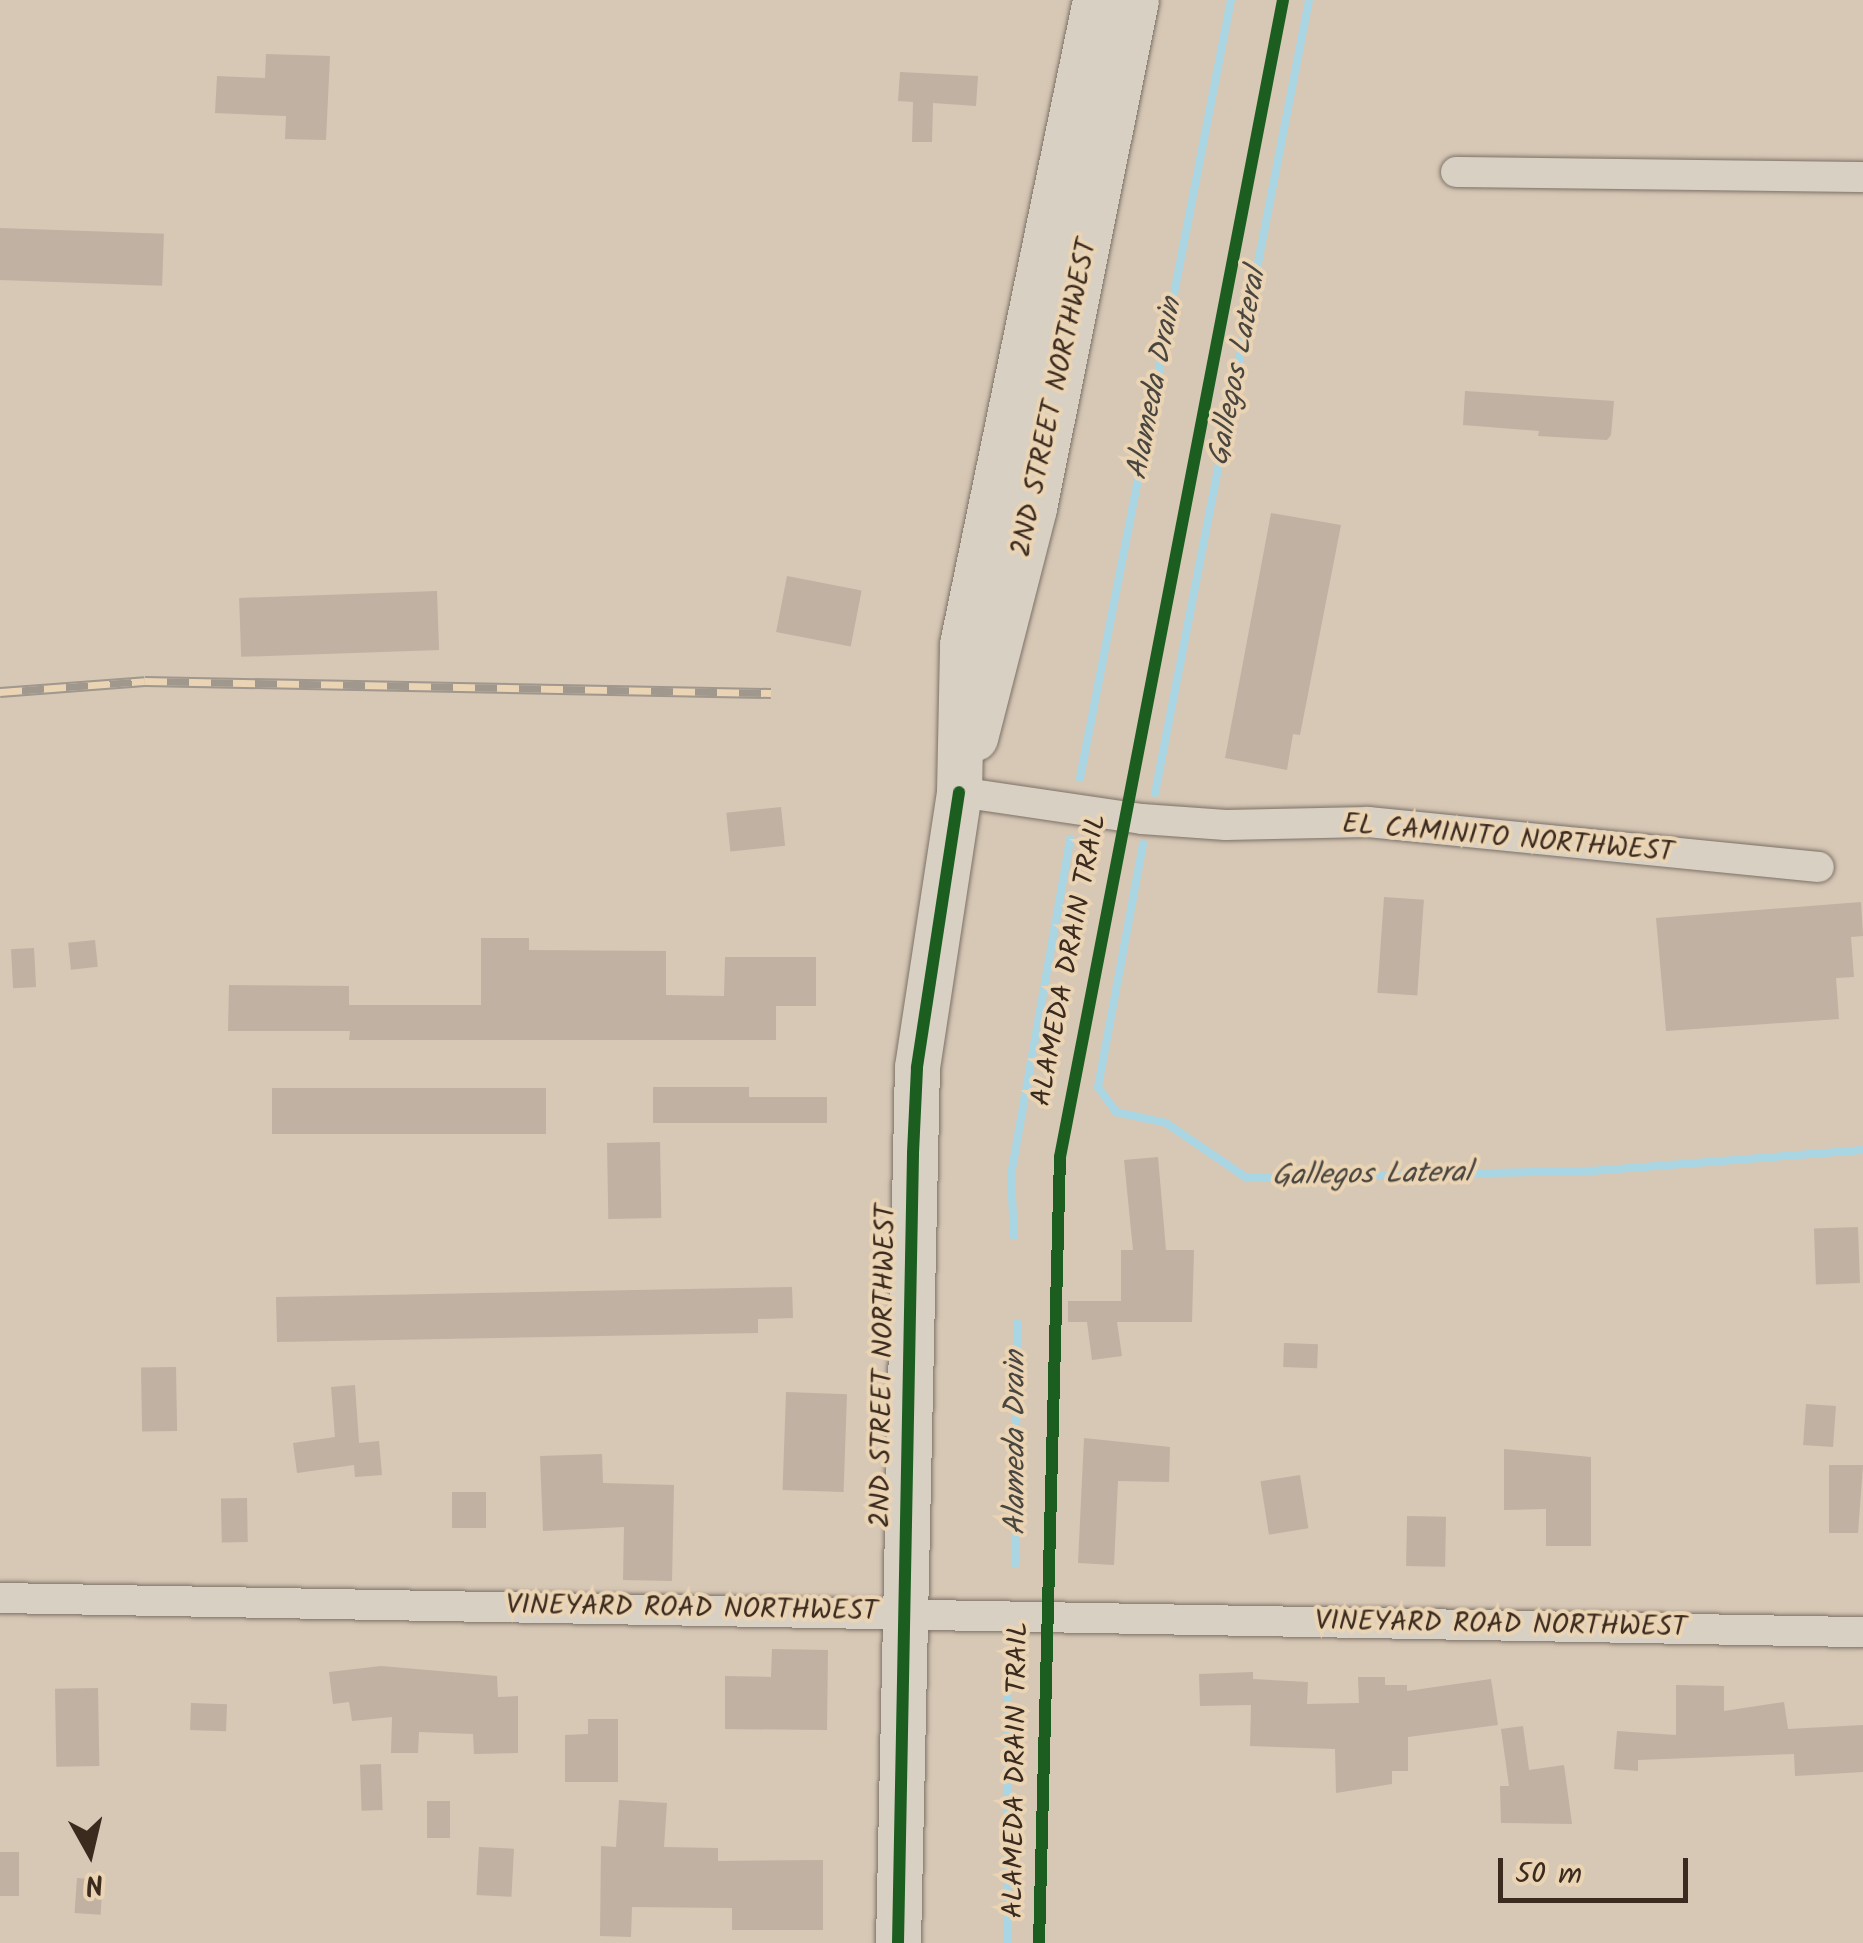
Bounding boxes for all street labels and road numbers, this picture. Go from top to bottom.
street label: 2ND STREET NORTHWEST [1005,236,1105,560]
street label: EL CAMINITO NORTHWEST [1341,808,1675,870]
street label: ALAMEDA DRAIN TRAIL [1025,811,1115,1109]
street label: 2ND STREET NORTHWEST [864,1204,904,1528]
street label: VINEYARD ROAD NORTHWEST [506,1589,878,1629]
street label: VINEYARD ROAD NORTHWEST [1315,1605,1687,1645]
street label: ALAMEDA DRAIN TRAIL [998,1621,1036,1919]

